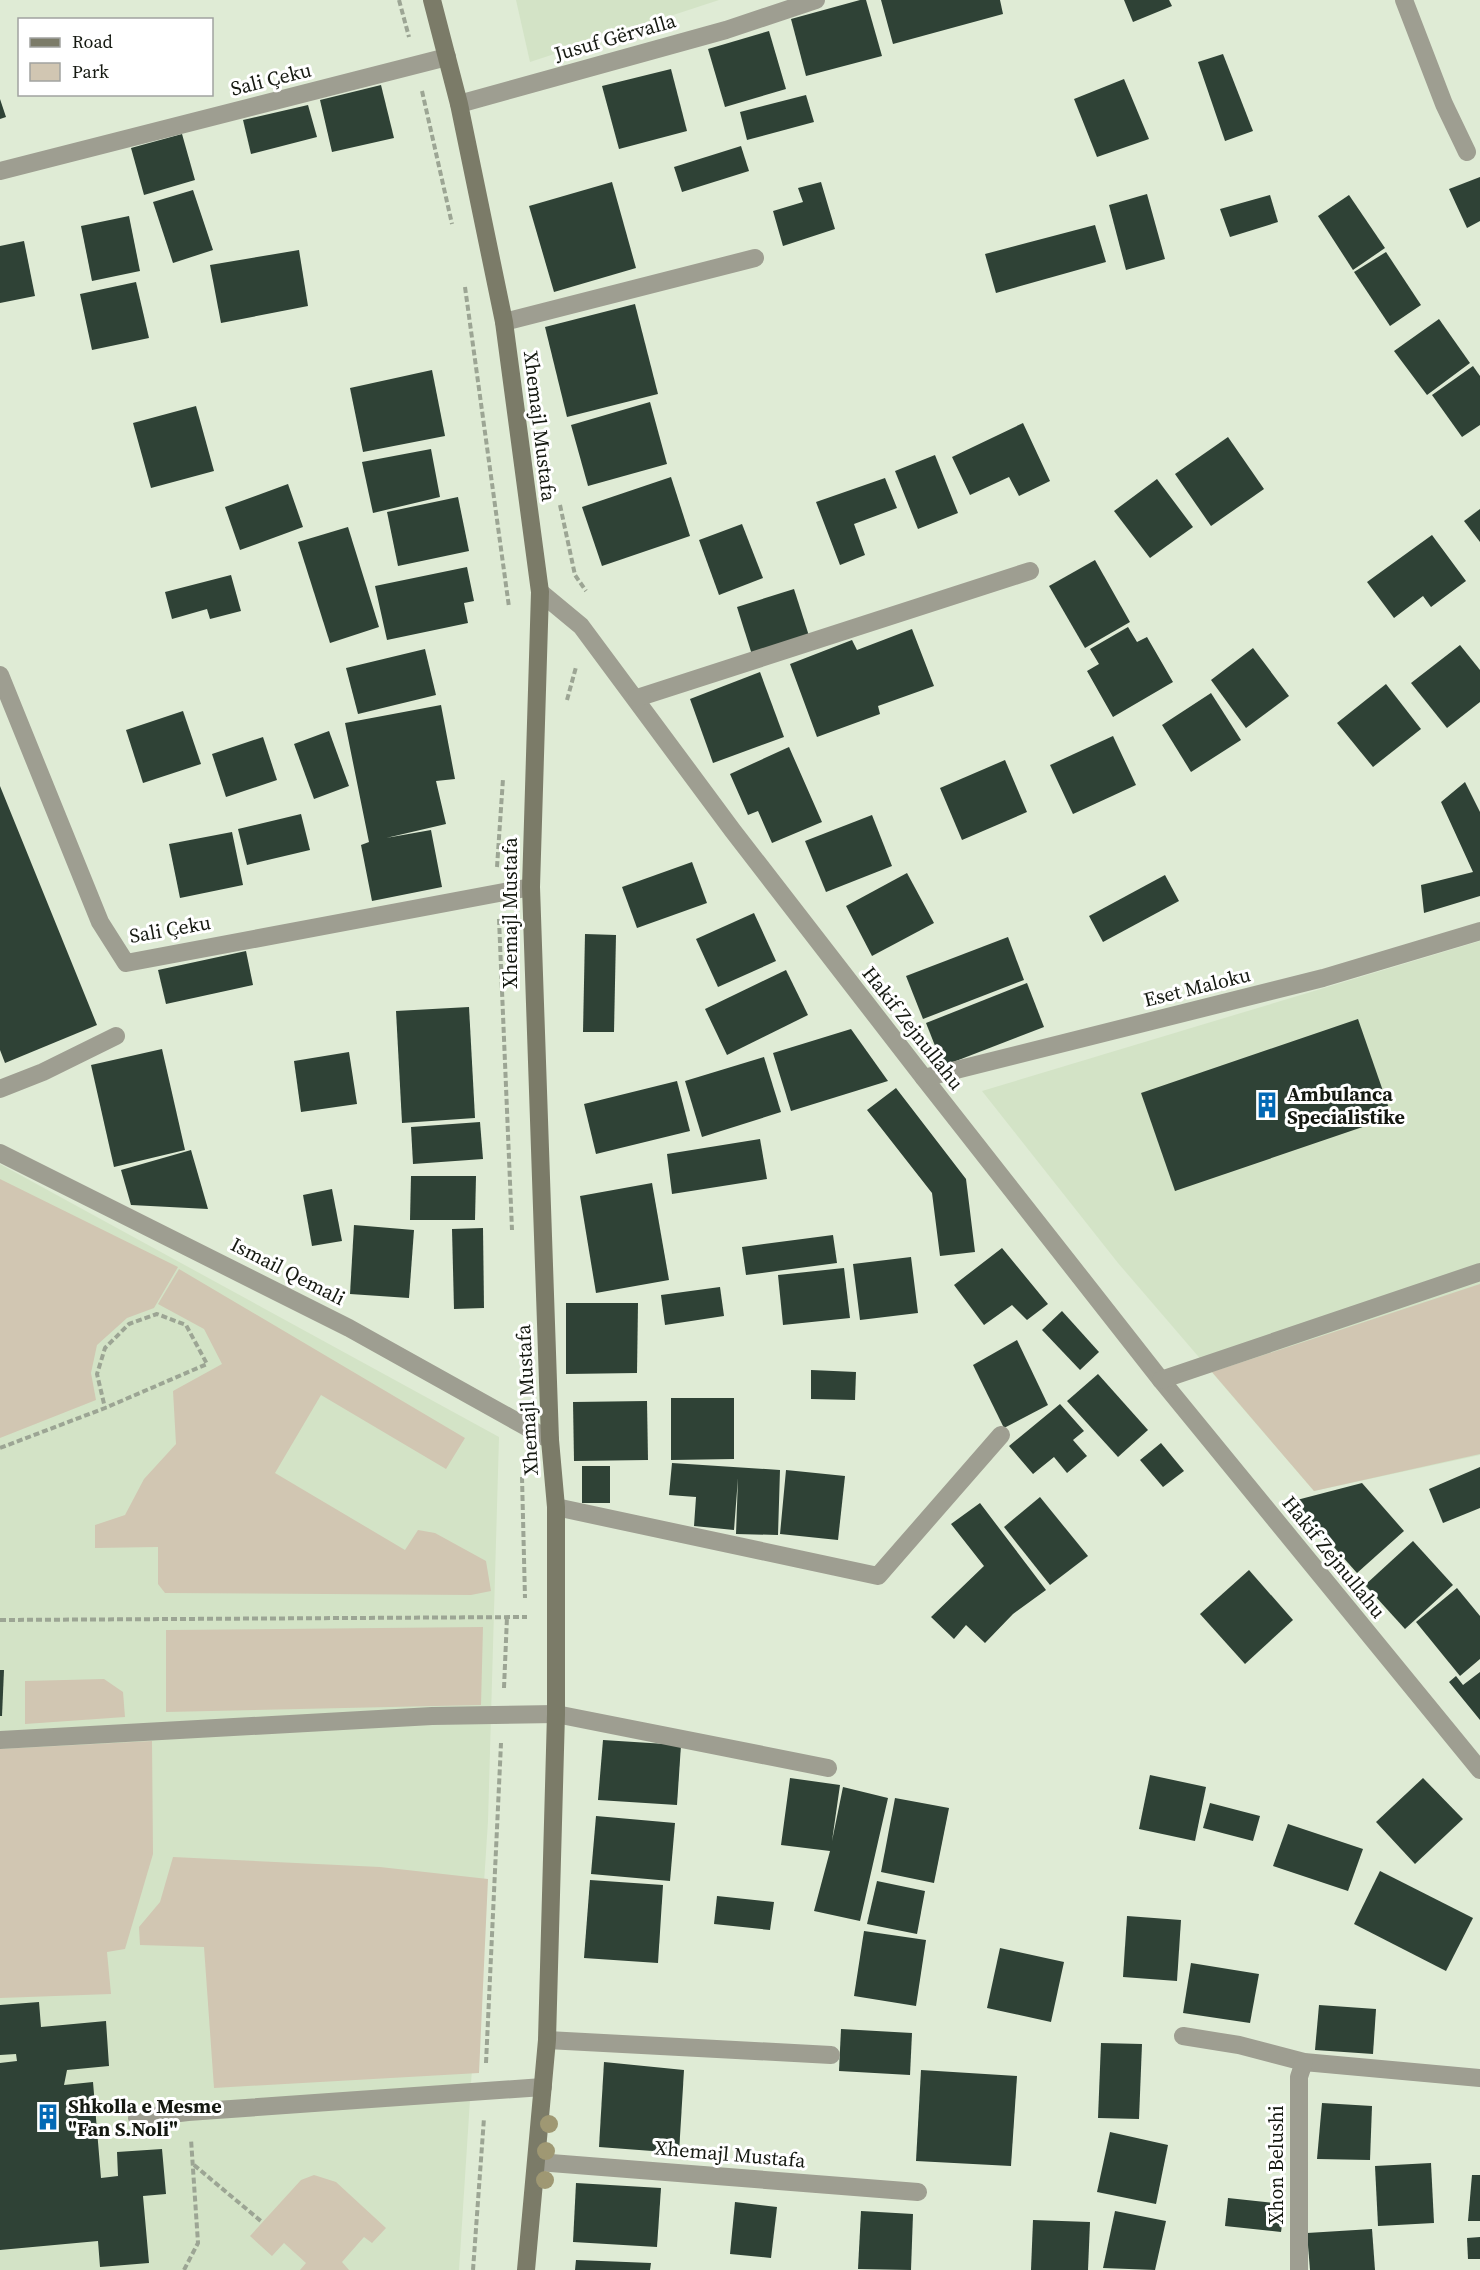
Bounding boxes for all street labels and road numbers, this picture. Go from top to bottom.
street label: Jusuf Gërvalla [550,6,680,68]
street label: Sali Çeku [228,55,314,103]
street label: Xhemajl Mustafa [517,349,563,504]
street label: Xhemajl Mustafa [496,836,524,989]
street label: Sali Çeku [127,908,213,950]
street label: Hakif Zejnullahu [856,960,970,1096]
street label: Eset Maloku [1141,960,1253,1014]
street label: Ismail Qemali [226,1230,350,1312]
street label: Xhemajl Mustafa [509,1323,545,1476]
street label: Hakif Zejnullahu [1276,1490,1392,1624]
street label: Xhon Belushi [1262,2105,1290,2225]
street label: Xhemajl Mustafa [653,2133,807,2175]

